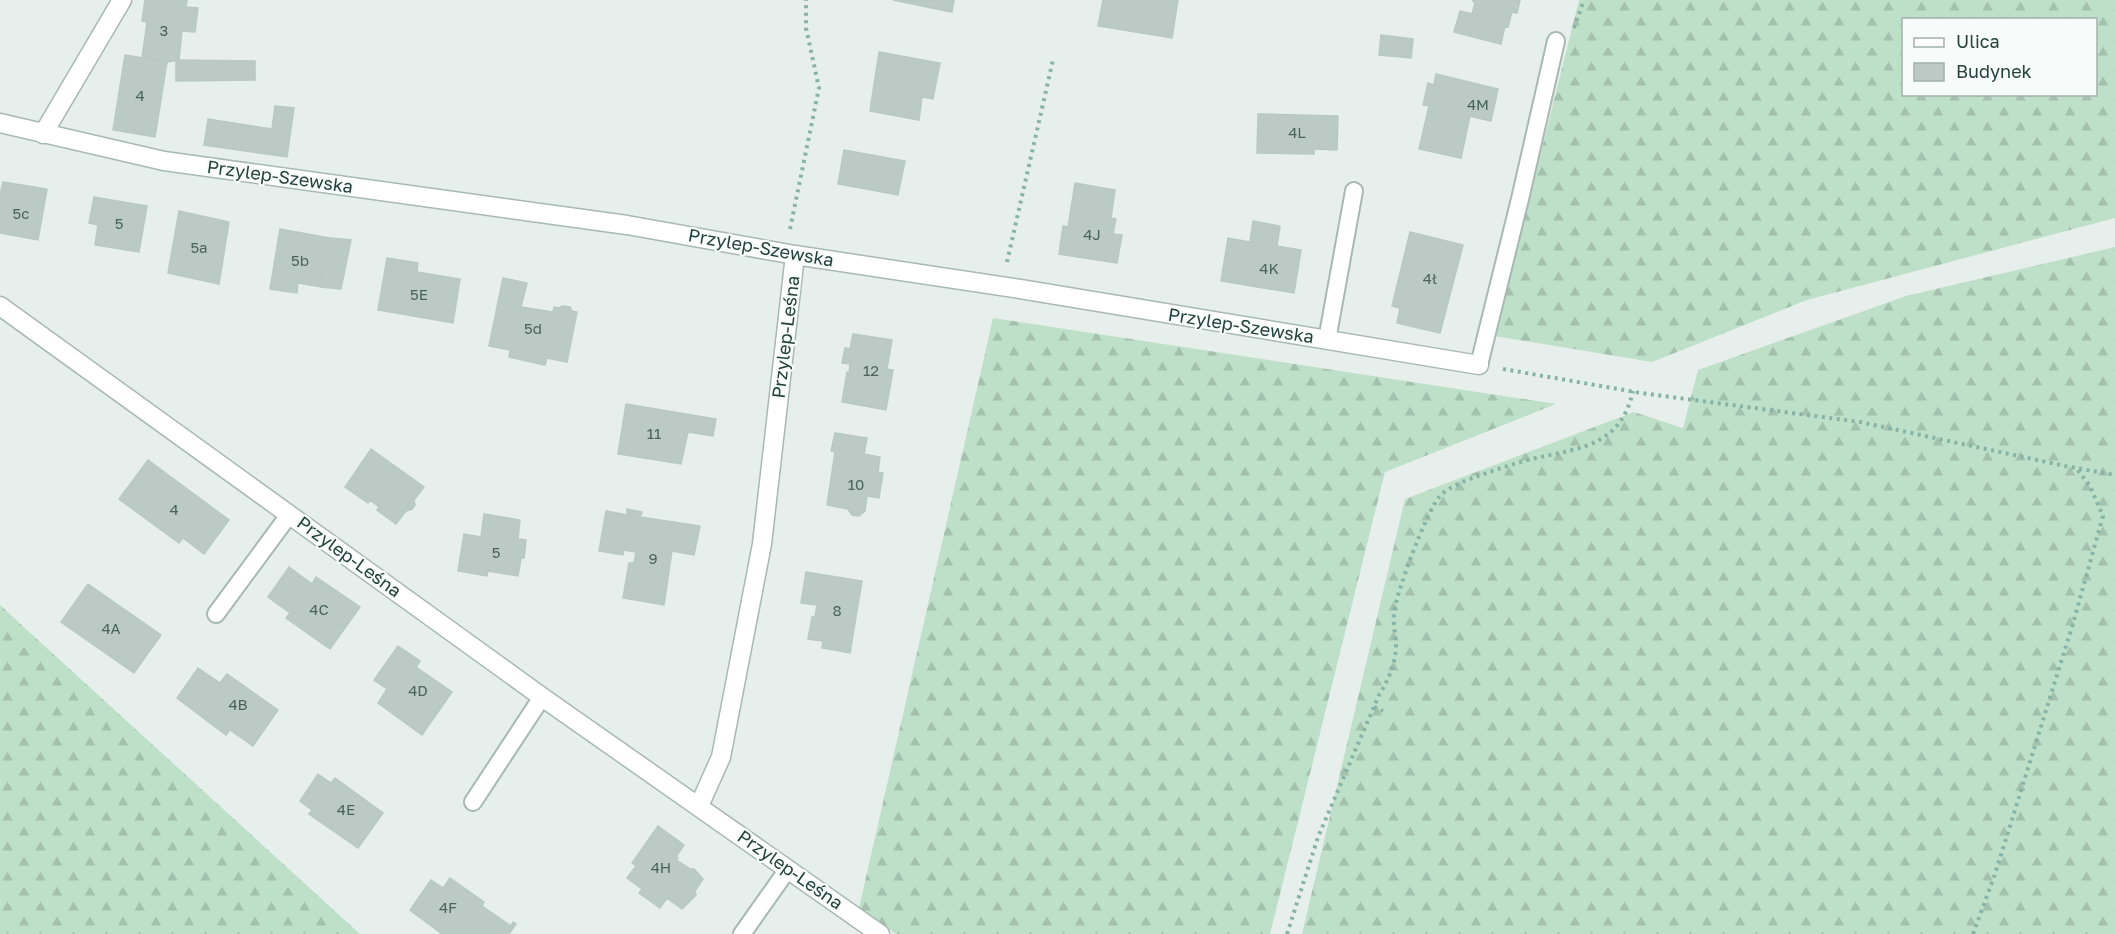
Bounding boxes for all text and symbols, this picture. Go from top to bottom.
legend [1902,18,2097,96]
house number: 3 [160,21,168,39]
text: Ulica [1956,30,2000,52]
text: Budynek [1956,60,2032,82]
house number: 4 [135,86,145,104]
house number: 4M [1467,95,1489,113]
house number: 4L [1288,123,1306,141]
street label: Przylep-Szewska [206,155,355,197]
house number: 5c [13,204,29,222]
house number: 5 [115,214,123,232]
street label: Przylep-Szewska [687,223,836,271]
house number: 4J [1083,225,1101,243]
house number: 5a [190,238,208,256]
house number: 5b [291,251,309,269]
house number: 4K [1259,259,1279,277]
house number: 4ł [1423,269,1437,287]
street label: Przylep-Leśna [767,274,803,400]
house number: 5E [410,285,428,303]
street label: Przylep-Szewska [1167,303,1316,347]
house number: 5d [524,319,542,337]
house number: 12 [863,361,879,379]
house number: 11 [647,424,661,442]
house number: 10 [848,475,864,493]
house number: 4 [169,500,179,518]
street label: Przylep-Leśna [293,511,406,601]
house number: 5 [492,543,500,561]
house number: 9 [648,549,658,567]
house number: 4C [309,600,329,618]
house number: 8 [832,601,842,619]
house number: 4A [101,619,121,637]
house number: 4D [408,681,428,699]
house number: 4B [228,695,248,713]
house number: 4E [337,800,355,818]
street label: Przylep-Leśna [734,825,848,914]
house number: 4H [651,858,671,876]
house number: 4F [439,898,457,916]

